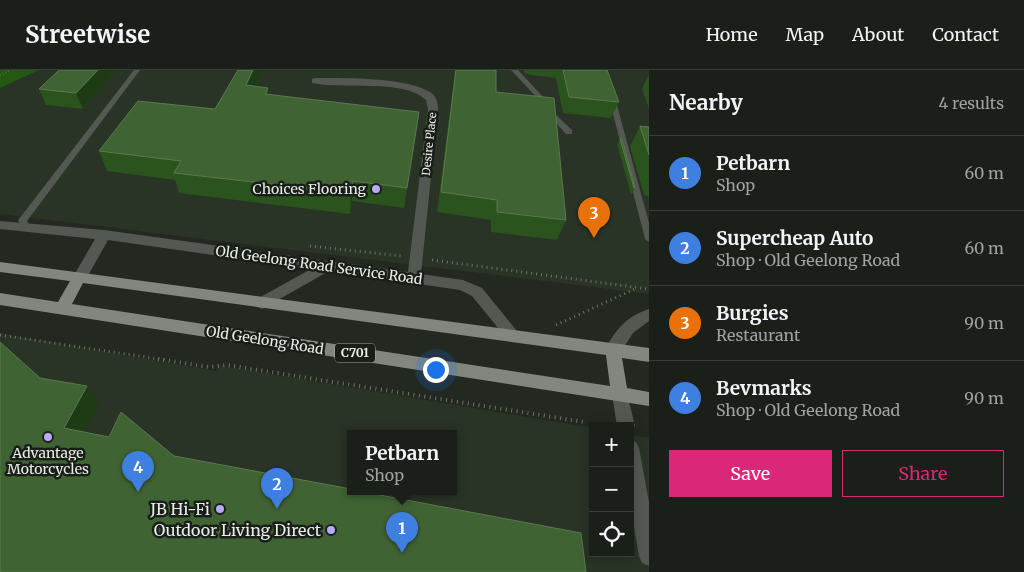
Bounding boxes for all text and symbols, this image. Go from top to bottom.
text: Streetwise [25,19,150,50]
text: Home [706,23,758,46]
text: Map [786,23,824,46]
text: About [852,23,904,46]
text: Contact [932,23,999,46]
text: Nearby [669,89,743,116]
text: 4 results [938,93,1004,113]
street label: Desire Place [419,111,439,176]
text: Petbarn [716,151,790,175]
text: 1 [681,163,689,183]
text: 60 m [964,163,1004,183]
text: Shop [716,175,755,195]
place label: Choices Flooring [253,180,367,198]
marker: Choices Flooring [370,183,382,195]
pin: 3 [578,197,610,238]
text: Supercheap Auto [716,226,873,250]
text: 2 [680,238,690,258]
text: 60 m [964,238,1004,258]
street label: Old Geelong Road Service Road [215,242,424,288]
text: Shop · Old Geelong Road [716,250,900,270]
text: Burgies [716,301,788,325]
text: 3 [680,313,690,333]
text: 90 m [964,313,1004,333]
street label: Old Geelong Road [205,322,326,358]
text: Restaurant [716,325,800,345]
road number: C701 [335,344,375,362]
your location [423,357,449,383]
text: Bevmarks [716,376,812,400]
text: 4 [680,388,690,408]
text: 90 m [964,388,1004,408]
text: Shop · Old Geelong Road [716,400,900,420]
map controls [589,422,634,557]
button: + [589,422,634,467]
popup [347,430,457,495]
marker: Advantage Motorcycles [42,431,54,443]
text: Petbarn [365,441,439,465]
place label: Advantage Motorcycles [7,444,89,478]
button: Save [669,450,832,497]
button: Share [842,450,1004,497]
pin: 4 [122,451,154,492]
text: Shop [365,465,404,485]
button: − [589,467,634,512]
pin: 2 [261,468,293,509]
place label: JB Hi-Fi [149,499,210,519]
marker: JB Hi-Fi [214,503,226,515]
pin: 1 [386,512,418,553]
button: locate [589,512,634,557]
place label: Outdoor Living Direct [154,520,322,540]
marker: Outdoor Living Direct [325,524,337,536]

